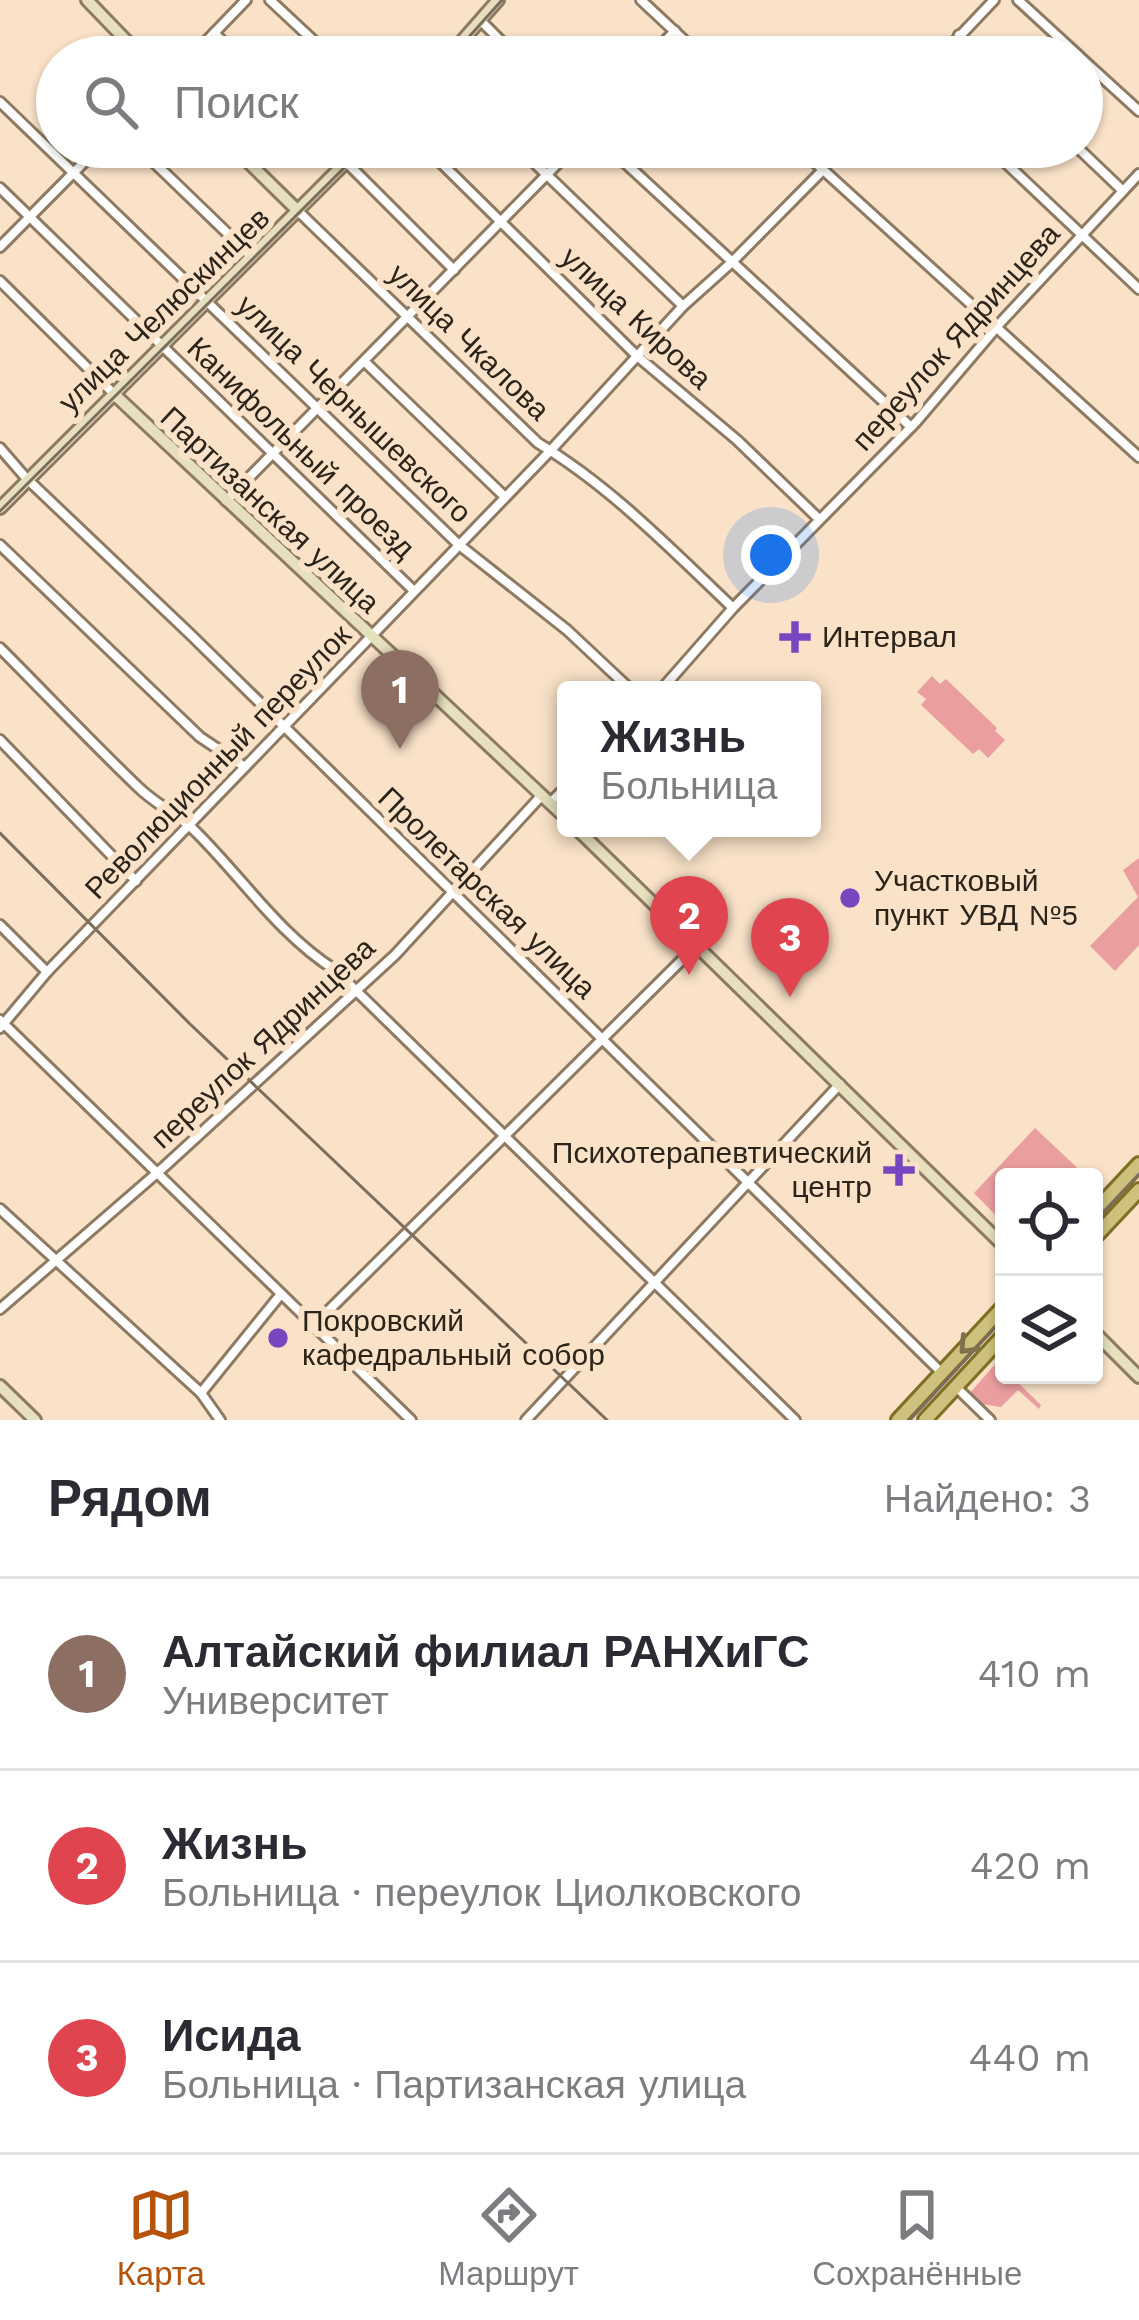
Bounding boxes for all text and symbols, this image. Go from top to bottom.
search box [36,36,1103,168]
icon: search [78,69,144,135]
text: Поиск [174,76,299,129]
street label: улица Челюскинцев [51,200,276,419]
street label: переулок Ядринцева [845,216,1067,457]
street label: улица Кирова [554,239,719,396]
street label: улица Чкалова [382,256,557,427]
street label: улица Чернышевского [230,287,479,530]
street label: Канифольный проезд [180,330,422,565]
street label: Партизанская улица [154,399,387,620]
your location [741,525,801,585]
street label: Революционный переулок [77,617,358,906]
place label: Интервал [822,619,957,654]
marker: Интервал [779,621,811,653]
pin: 1 [361,650,439,749]
popup [557,681,821,837]
text: Жизнь [601,710,746,763]
text: Больница [601,763,777,808]
street label: Пролетарская улица [371,780,604,1006]
place label: Участковый пункт УВД №5 [874,863,1078,932]
pin: 2 [650,876,728,975]
marker: Участковый пункт УВД №5 [837,885,863,911]
pin: 3 [751,898,829,997]
street label: переулок Ядринцева [144,930,382,1155]
place label: Психотерапевтический центр [552,1135,872,1204]
marker: Психотерапевтический центр [883,1154,915,1186]
map controls [995,1168,1103,1384]
button: locate [995,1168,1103,1276]
button: layers [995,1276,1103,1384]
place label: Покровский кафедральный собор [302,1303,605,1372]
marker: Покровский кафедральный собор [265,1325,291,1351]
one-way arrow [959,1332,981,1354]
text: Рядом [48,1469,212,1528]
text: Найдено: 3 [884,1476,1091,1521]
text: Алтайский филиал РАНХиГС [162,1625,809,1678]
text: 1 [79,1651,95,1696]
text: 410 m [978,1651,1091,1696]
text: Университет [162,1678,389,1723]
text: Жизнь [162,1817,308,1870]
text: 2 [75,1843,99,1888]
text: 420 m [970,1843,1091,1888]
text: Больница · переулок Циолковского [162,1870,801,1915]
text: Исида [162,2009,301,2062]
text: 3 [75,2035,99,2080]
text: 440 m [969,2035,1091,2080]
text: Больница · Партизанская улица [162,2062,746,2107]
tab: Карта [117,2182,205,2293]
tab: Маршрут [438,2182,579,2293]
tab: Сохранённые [812,2182,1022,2293]

